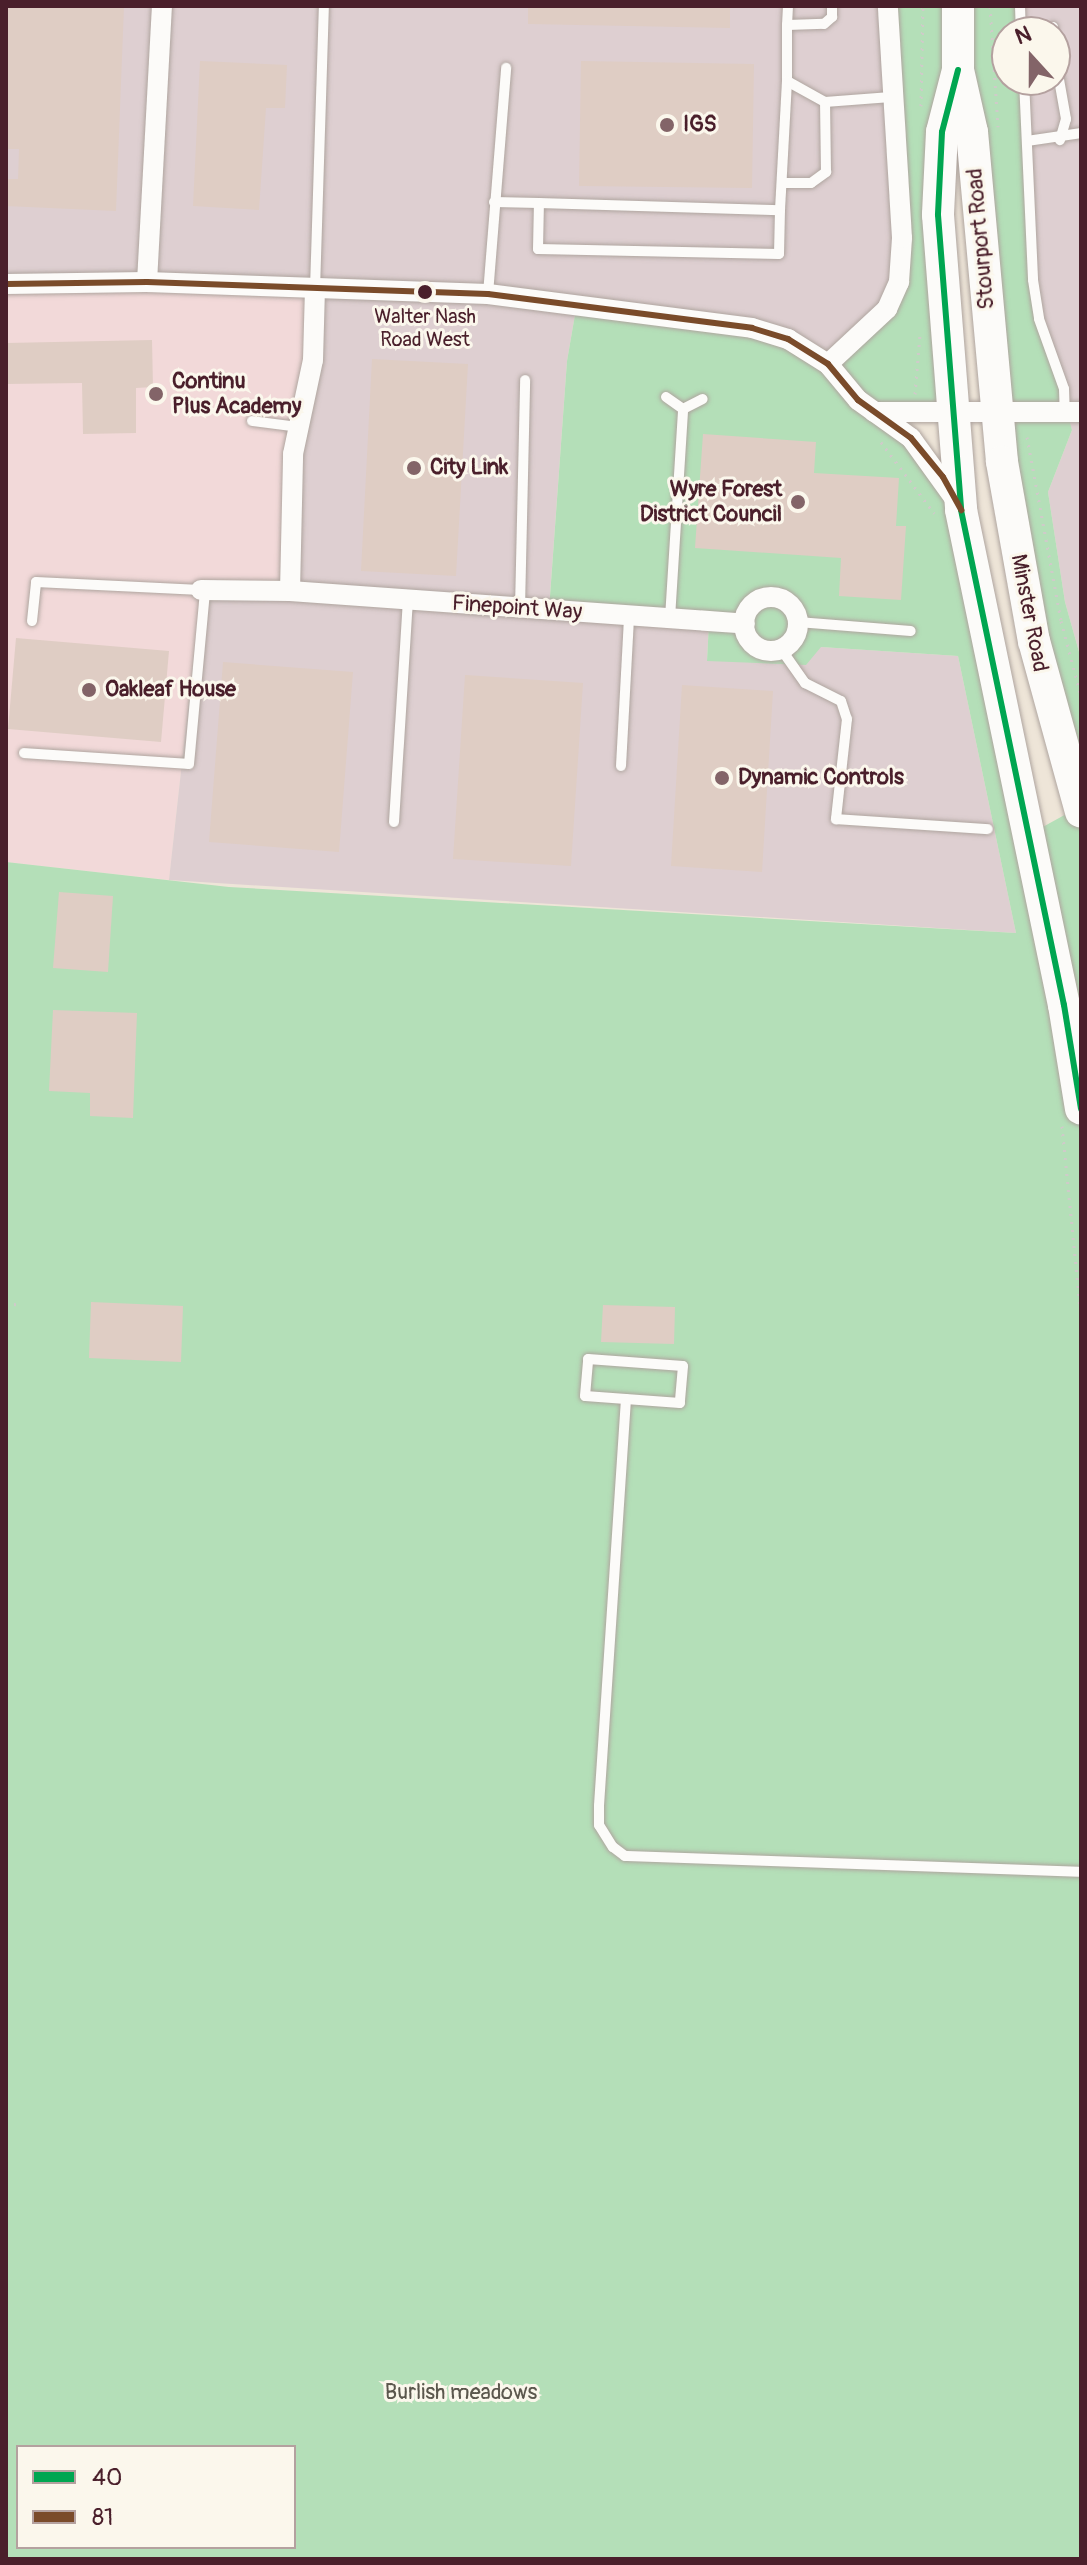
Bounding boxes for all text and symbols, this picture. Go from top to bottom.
north arrow [991,16,1071,96]
text: N [1011,20,1035,51]
place label: IGS [683,112,717,138]
marker: IGS [658,116,676,134]
street label: Stourport Road [962,167,1000,311]
marker: Walter Nash Road West [417,284,433,300]
place label: Walter Nash Road West [374,304,476,351]
place label: Continu Plus Academy [172,368,301,420]
marker: Continu Plus Academy [147,385,165,403]
place label: City Link [430,455,508,481]
marker: City Link [405,459,423,477]
place label: Wyre Forest District Council [640,476,782,528]
marker: Wyre Forest District Council [789,493,807,511]
street label: Minster Road [1005,552,1053,674]
street label: Finepoint Way [451,590,583,626]
place label: Oakleaf House [105,677,236,703]
marker: Oakleaf House [80,681,98,699]
place label: Dynamic Controls [738,765,904,791]
marker: Dynamic Controls [713,769,731,787]
park label: Burlish meadows [385,2380,537,2406]
legend [16,2445,296,2549]
text: 40 [92,2463,122,2492]
text: 81 [92,2503,113,2532]

